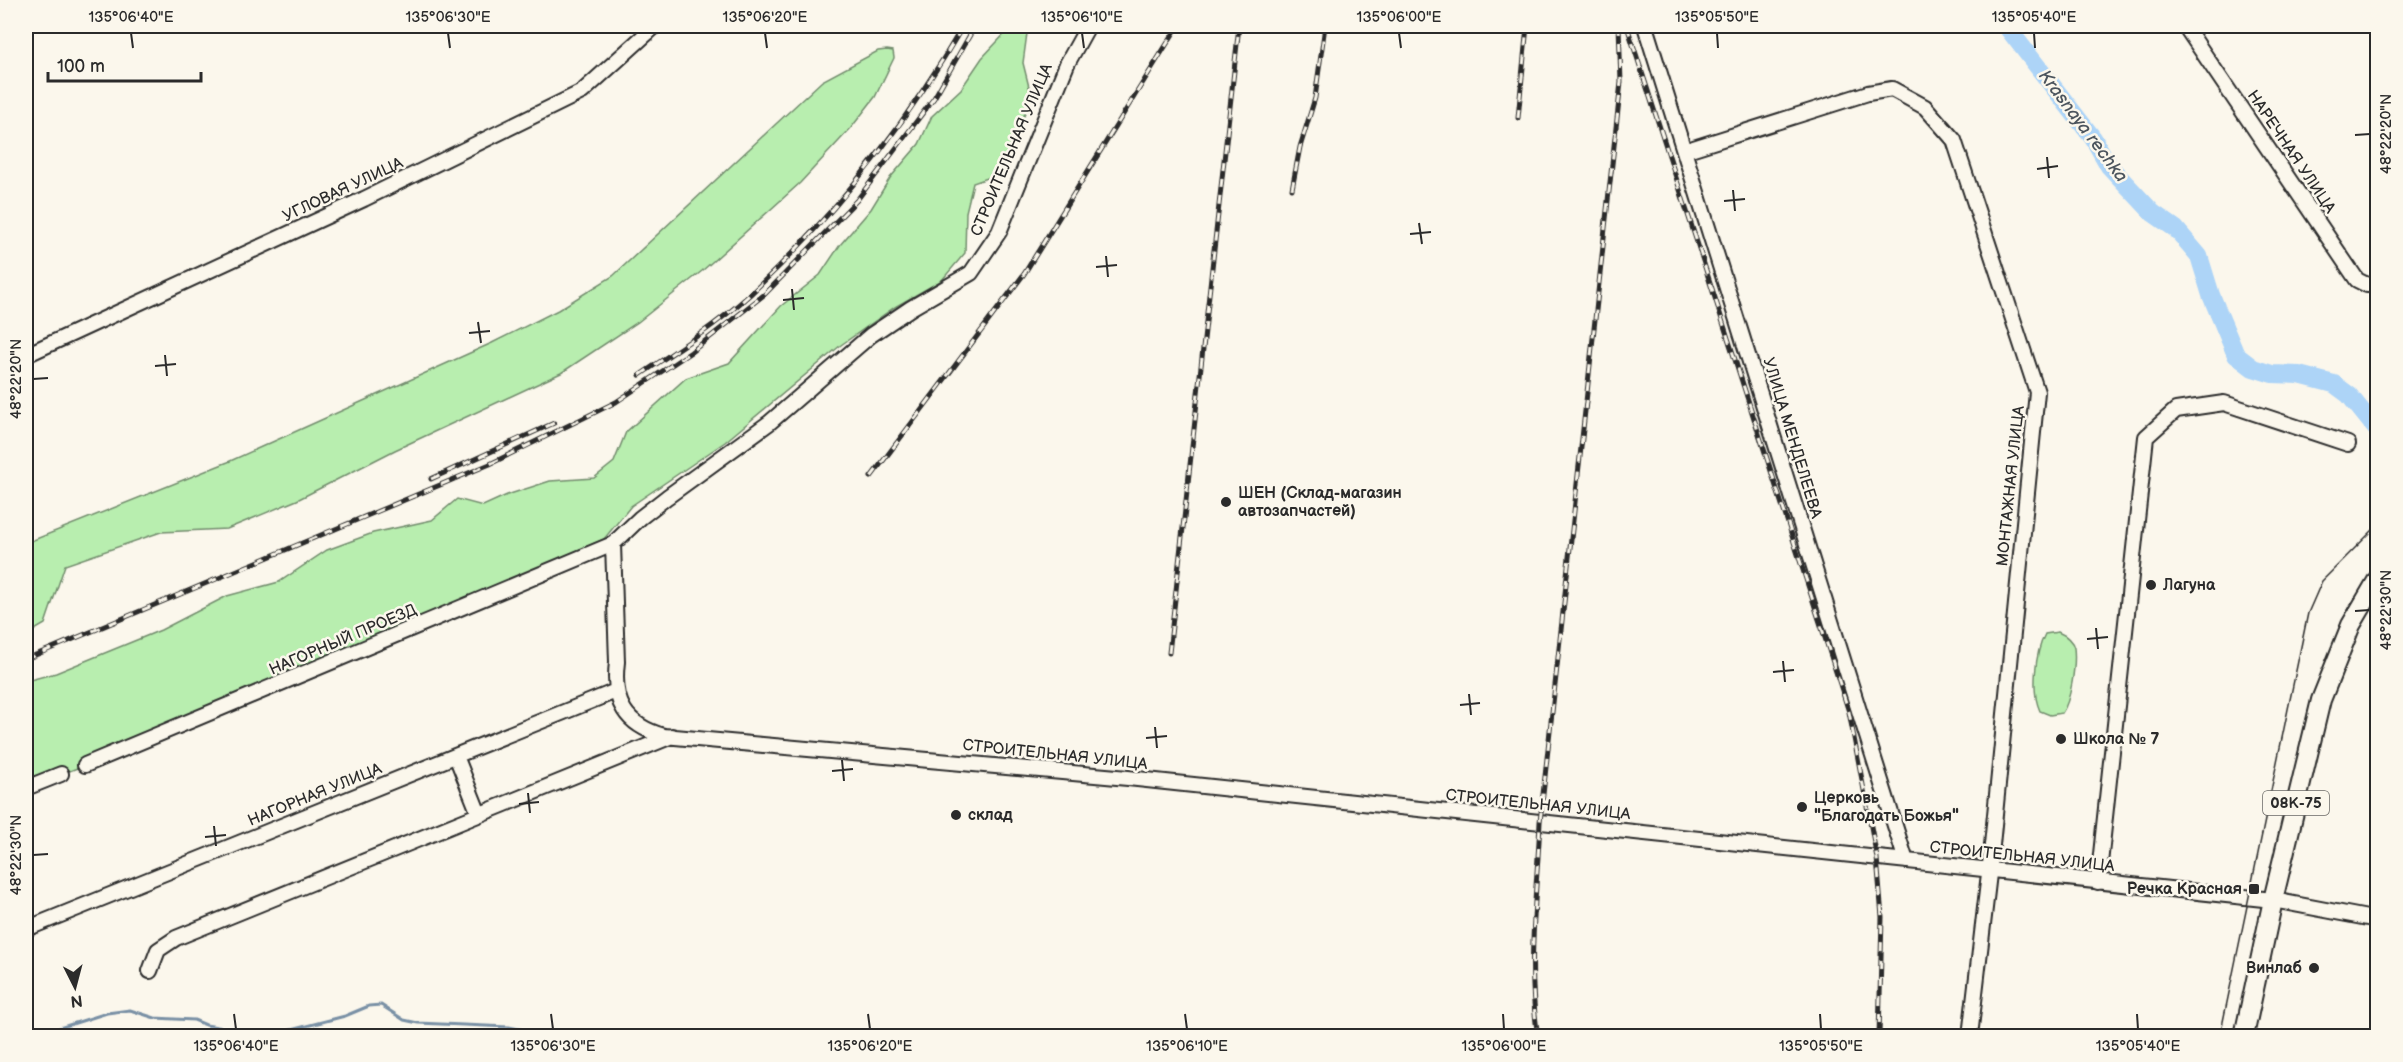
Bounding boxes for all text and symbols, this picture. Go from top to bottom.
text: 135°06'40"E [88,8,174,27]
text: 135°06'30"E [405,8,491,27]
text: 135°06'20"E [723,8,808,27]
text: 135°06'10"E [1041,8,1123,27]
text: 135°06'00"E [1357,8,1442,27]
text: 135°05'50"E [1675,8,1759,27]
text: 135°05'40"E [1992,8,2076,27]
scale bar [48,45,201,83]
text: 100 m [57,56,105,77]
street label: СТРОИТЕЛЬНАЯ УЛИЦА [967,61,1057,239]
water label: Krasnaya rechka [2034,66,2132,186]
street label: НАРЕЧНАЯ УЛИЦА [2243,87,2339,217]
text: 48°22'20"N [2377,94,2396,174]
street label: УГЛОВАЯ УЛИЦА [280,154,407,226]
text: 48°22'20"N [7,339,26,419]
street label: УЛИЦА МЕНДЕЛЕЕВА [1758,355,1826,521]
street label: МОНТАЖНАЯ УЛИЦА [1993,405,2029,567]
place label: ШЕН (Склад-магазин автозапчастей) [1238,484,1402,521]
marker: ШЕН (Склад-магазин автозапчастей) [1219,495,1233,509]
text: 48°22'30"N [2377,570,2396,650]
place label: Лагуна [2162,576,2216,595]
marker: Лагуна [2144,578,2158,592]
street label: НАГОРНЫЙ ПРОЕЗД [266,600,420,680]
place label: Школа № 7 [2073,730,2160,749]
marker: Школа № 7 [2054,732,2068,746]
street label: СТРОИТЕЛЬНАЯ УЛИЦА [962,736,1149,774]
street label: НАГОРНАЯ УЛИЦА [245,759,385,831]
street label: СТРОИТЕЛЬНАЯ УЛИЦА [1445,786,1632,824]
place label: Церковь "Благодать Божья" [1814,789,1959,826]
road number: 08К-75 [2263,791,2329,815]
marker: Церковь "Благодать Божья" [1795,800,1809,814]
place label: склад [968,806,1013,825]
marker: склад [949,808,963,822]
text: 48°22'30"N [7,815,26,895]
street label: СТРОИТЕЛЬНАЯ УЛИЦА [1929,838,2116,876]
place label: Речка Красная [2127,880,2242,899]
marker: Речка Красная [2247,882,2261,896]
north arrow [45,957,105,1017]
place label: Винлаб [2246,959,2302,978]
marker: Винлаб [2307,961,2321,975]
text: N [69,990,83,1011]
text: 135°06'40"E [193,1037,279,1056]
text: 135°06'30"E [510,1037,596,1056]
text: 135°06'20"E [828,1037,913,1056]
text: 135°06'10"E [1146,1037,1228,1056]
text: 135°06'00"E [1462,1037,1547,1056]
text: 135°05'50"E [1779,1037,1863,1056]
text: 135°05'40"E [2096,1037,2180,1056]

